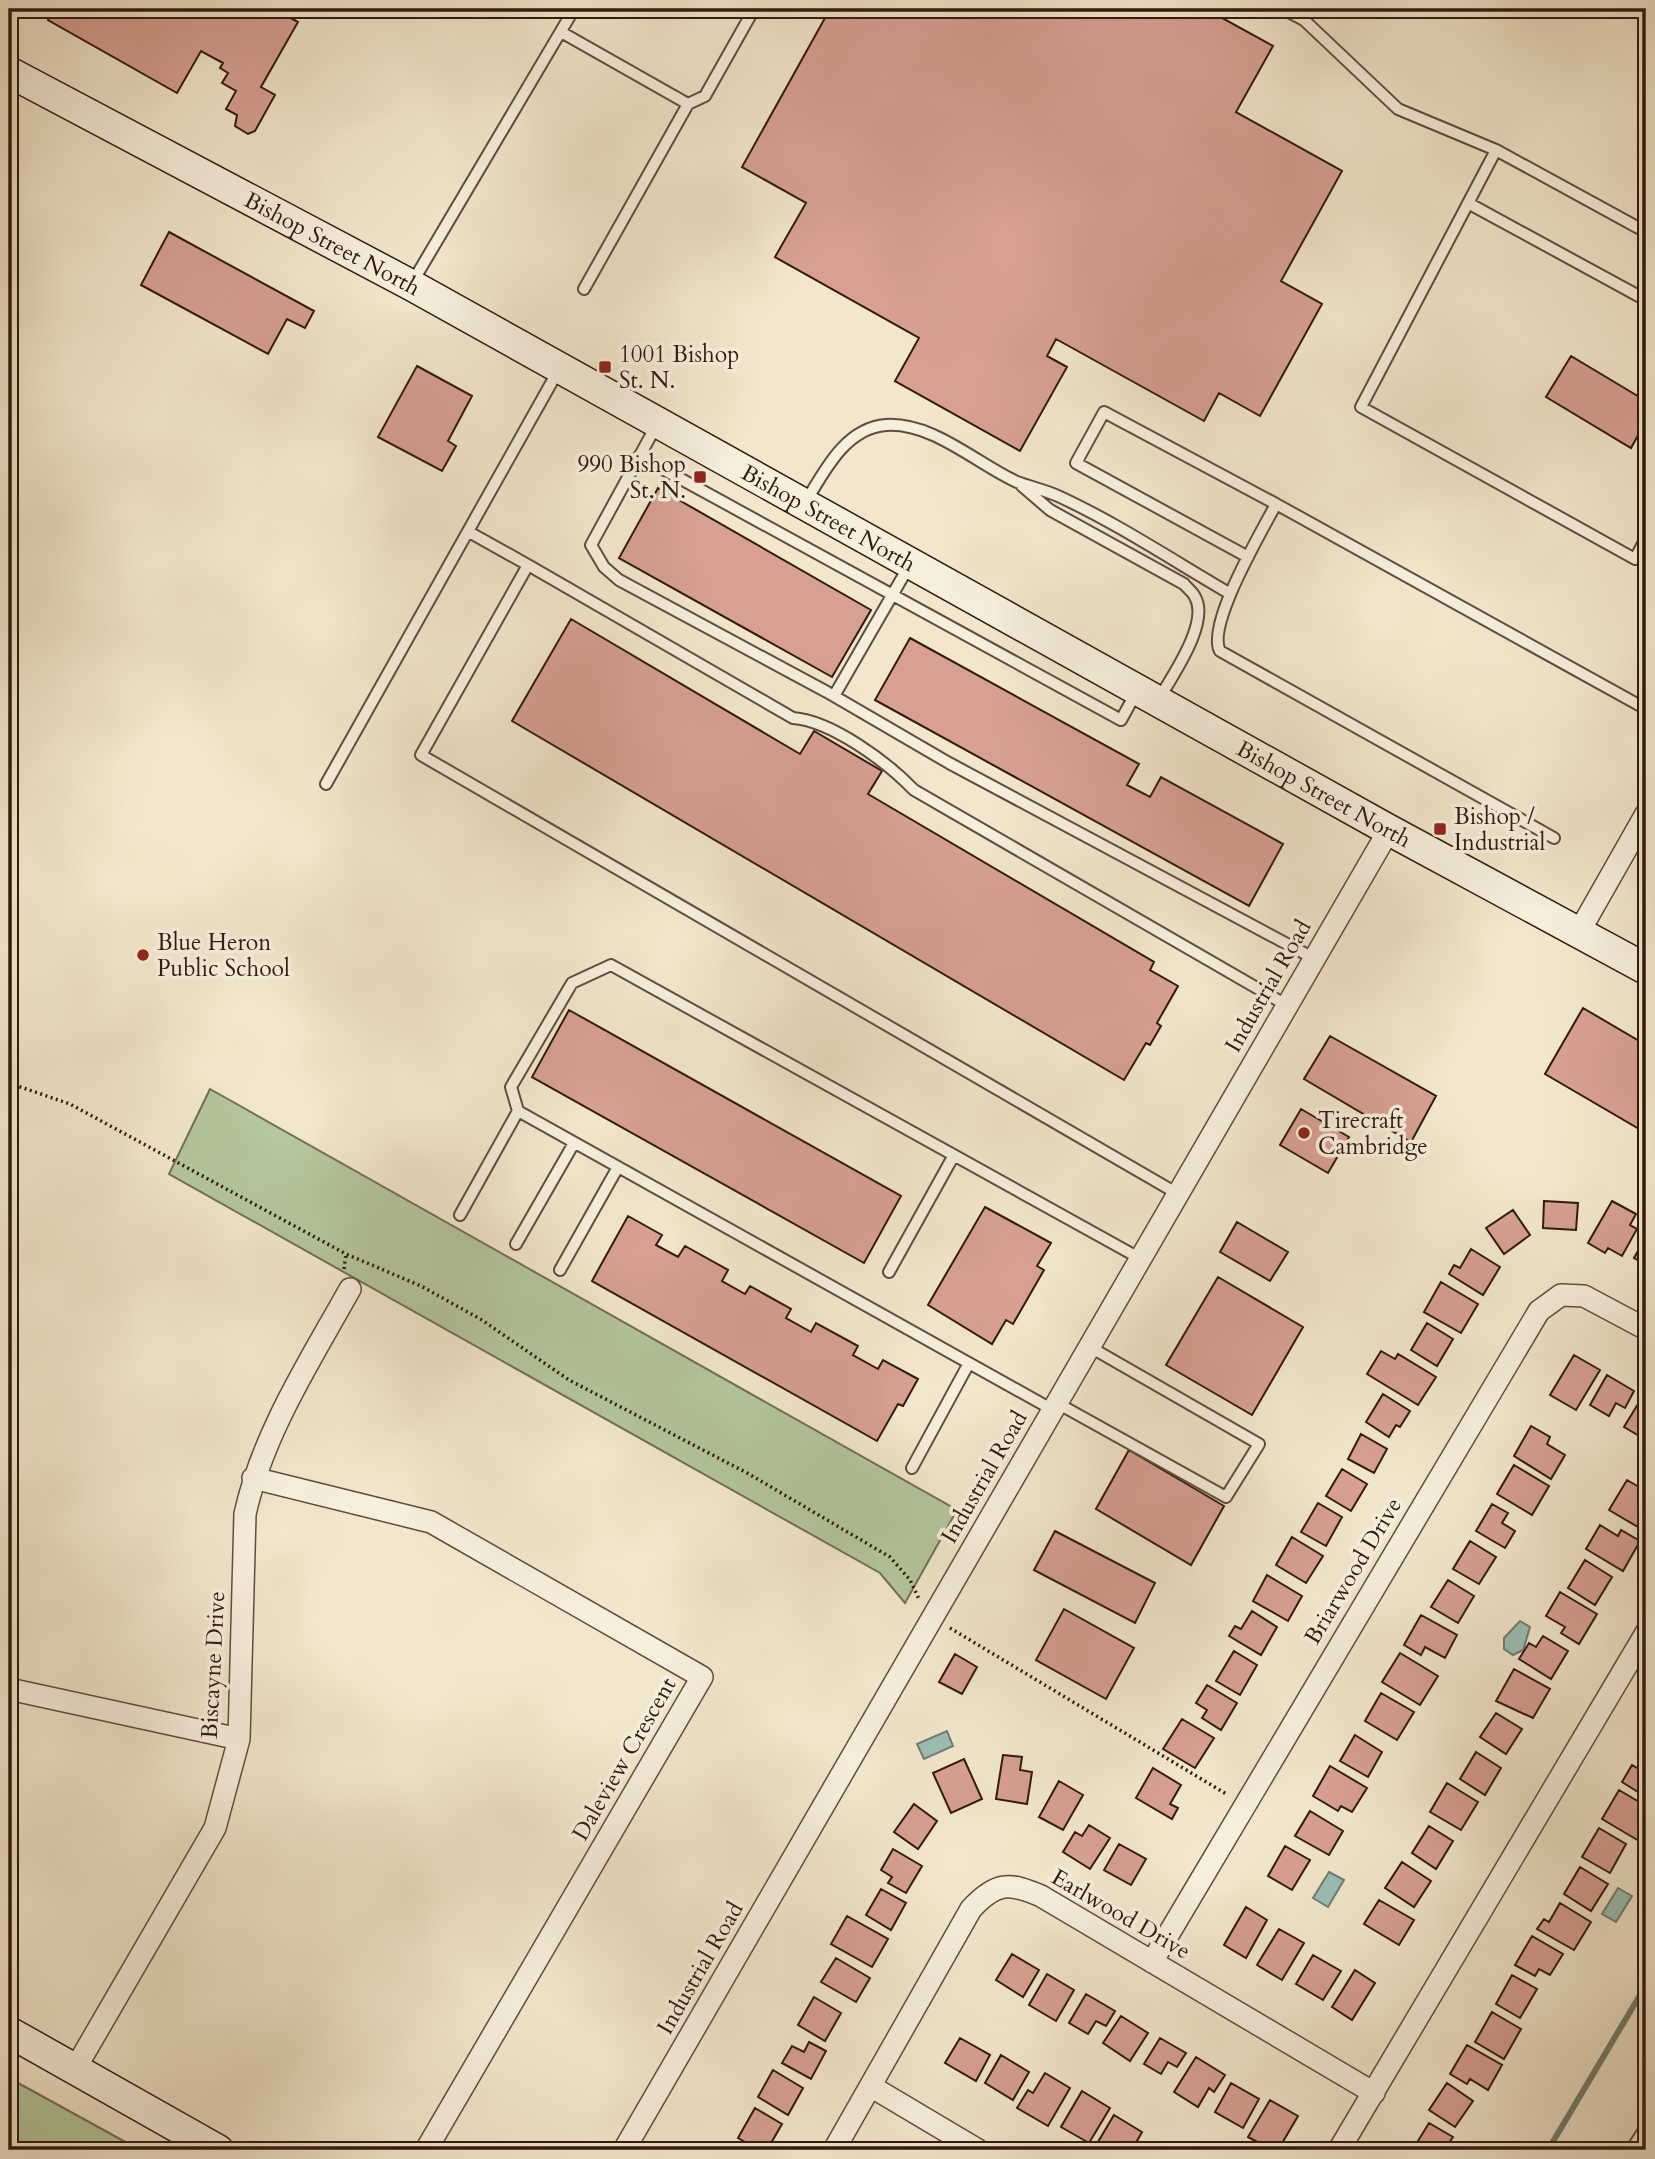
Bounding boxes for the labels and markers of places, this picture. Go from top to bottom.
place label: 1001 Bishop St. N. [619,339,739,396]
marker: 1001 Bishop St. N. [597,359,613,375]
place label: 990 Bishop St. N. [577,449,686,506]
marker: 990 Bishop St. N. [692,469,708,485]
place label: Bishop / Industrial [1454,801,1546,858]
marker: Bishop / Industrial [1432,821,1448,837]
place label: Blue Heron Public School [157,927,290,984]
marker: Blue Heron Public School [135,947,151,963]
place label: Tirecraft Cambridge [1318,1105,1428,1162]
marker: Tirecraft Cambridge [1296,1125,1312,1141]

